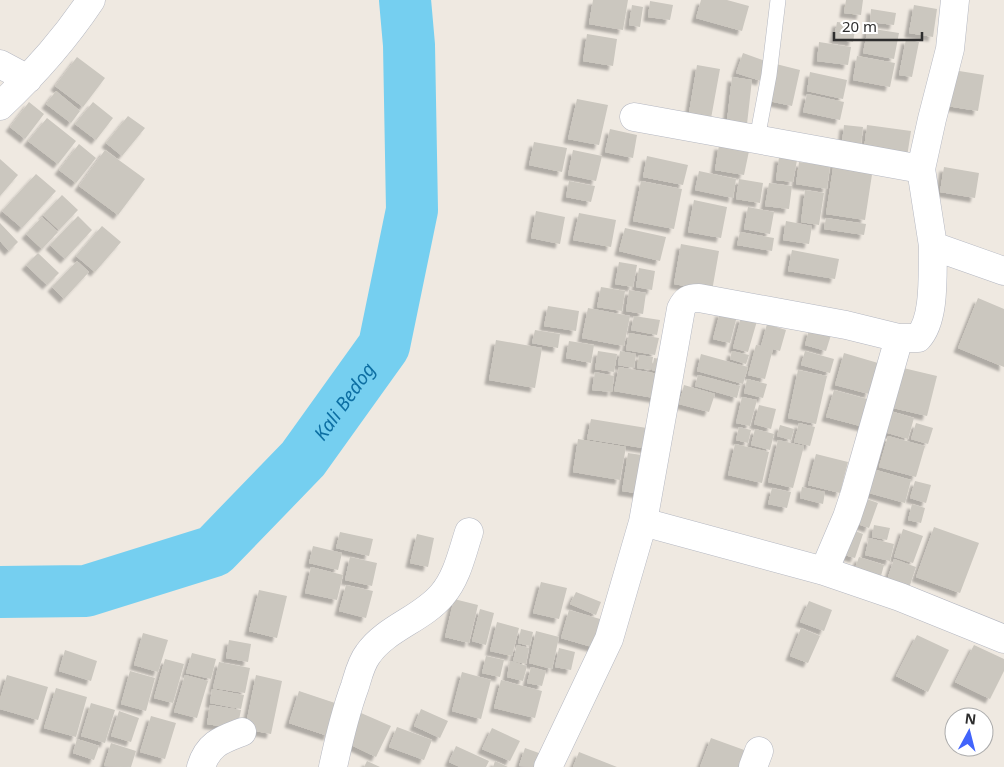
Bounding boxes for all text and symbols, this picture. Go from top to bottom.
scale bar [834,10,922,42]
text: 20 m [842,16,877,36]
water label: Kali Bedog [308,357,381,445]
north arrow [944,707,994,757]
text: N [964,708,977,729]

